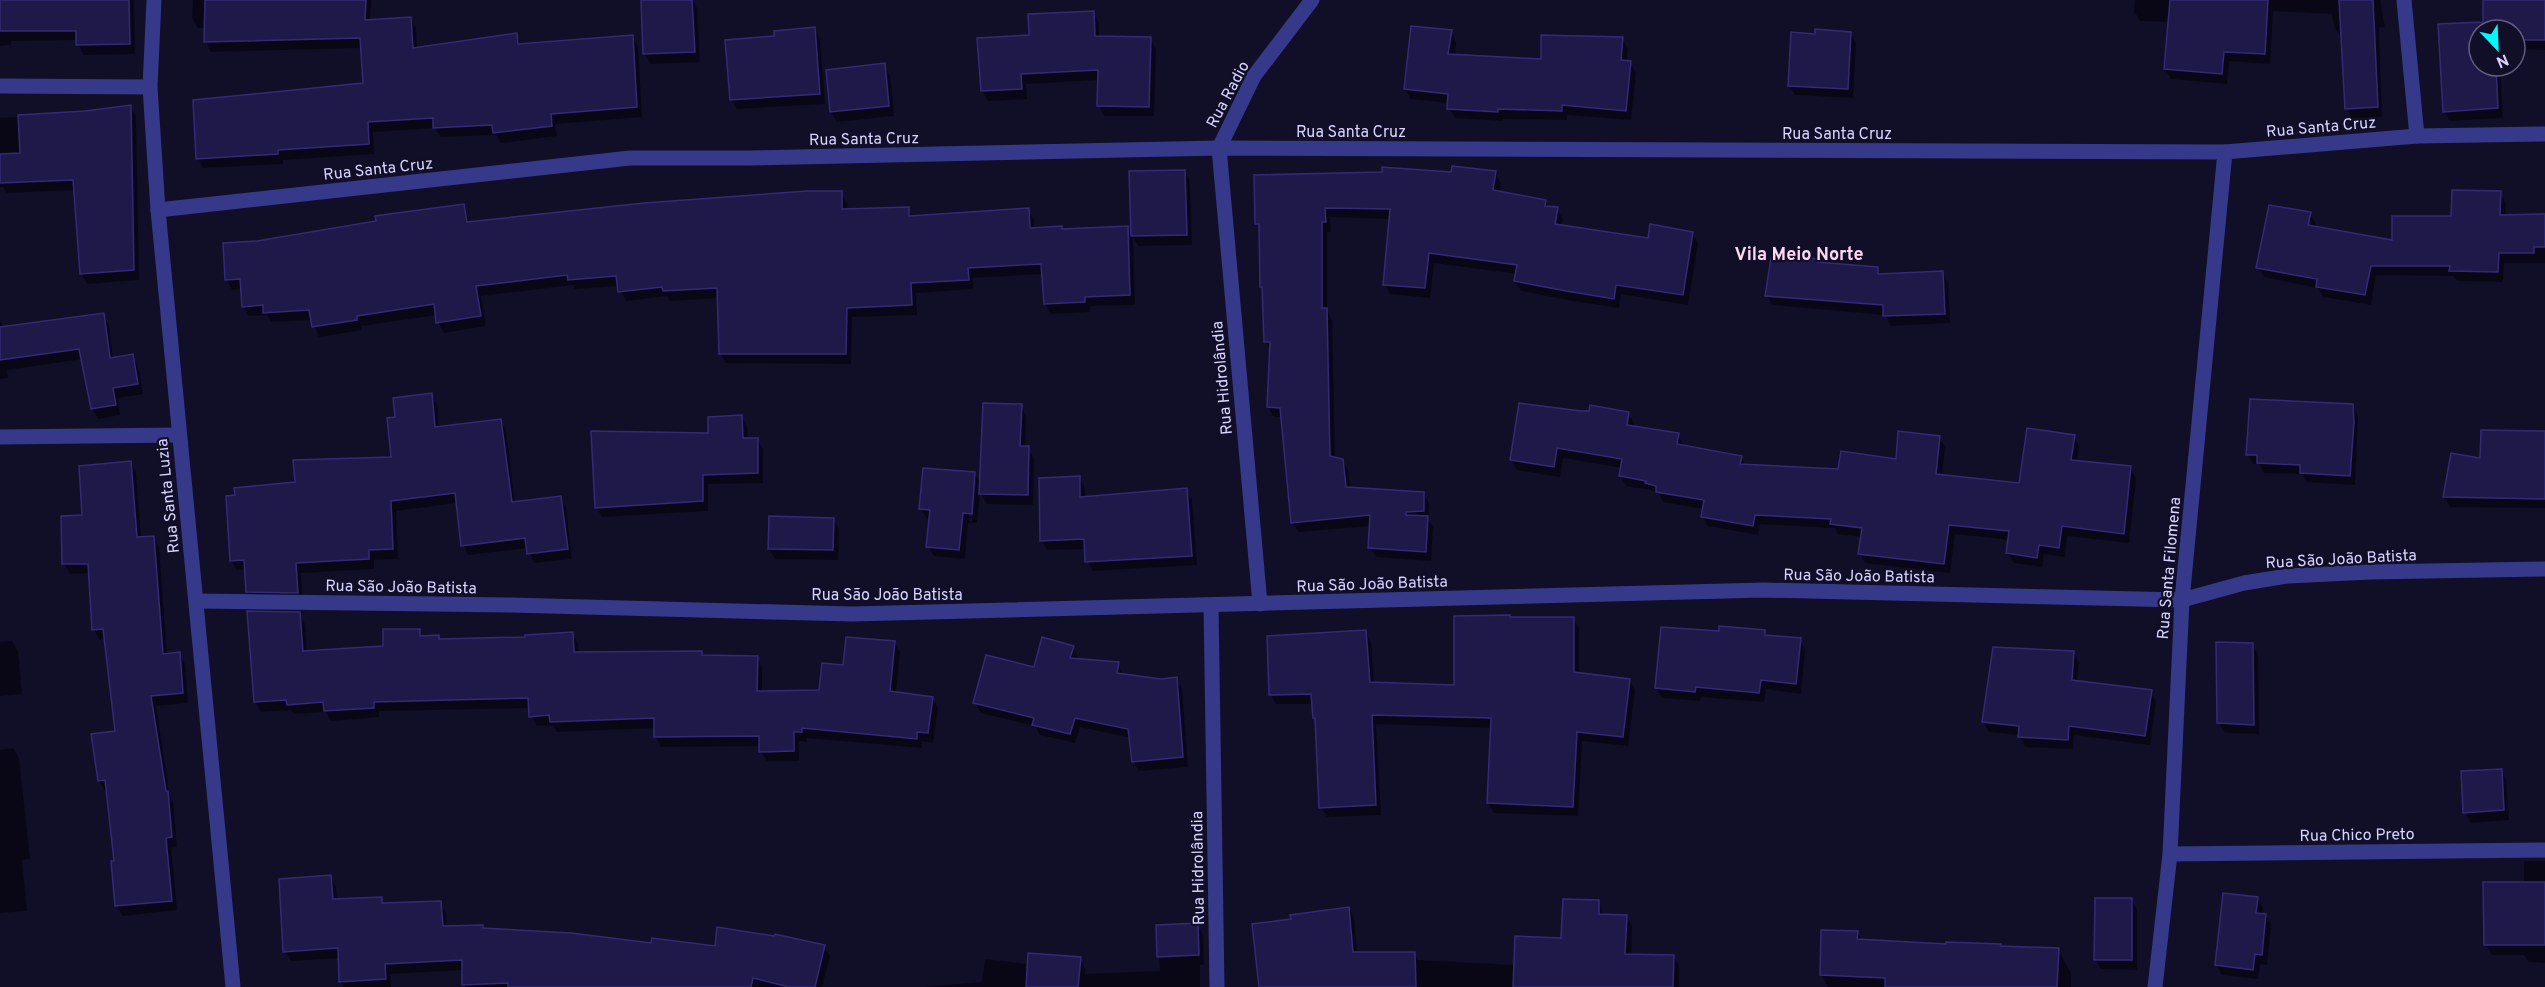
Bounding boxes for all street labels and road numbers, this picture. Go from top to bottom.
street label: Rua Radio [1203,58,1255,132]
street label: Rua Santa Cruz [2265,113,2377,143]
street label: Rua Santa Cruz [1296,123,1406,143]
street label: Rua Santa Cruz [1782,125,1892,145]
street label: Rua Santa Cruz [809,129,919,151]
street label: Rua Santa Cruz [322,154,434,186]
street label: Rua Hidrolândia [1208,320,1238,435]
street label: Rua Santa Luzia [153,437,185,554]
street label: Rua Santa Filomena [2154,496,2186,640]
street label: Rua São João Batista [2265,546,2417,574]
street label: Rua São João Batista [1783,566,1935,588]
street label: Rua São João Batista [1296,572,1448,598]
street label: Rua São João Batista [325,577,477,599]
street label: Rua São João Batista [811,586,963,606]
street label: Rua Hidrolândia [1188,811,1210,925]
street label: Rua Chico Preto [2299,825,2415,847]

